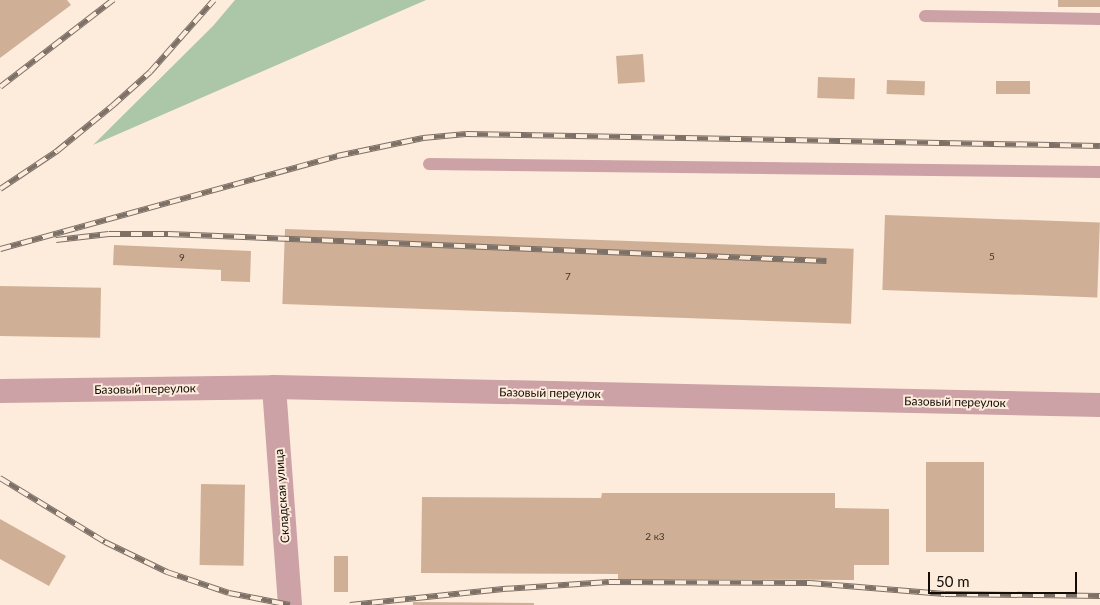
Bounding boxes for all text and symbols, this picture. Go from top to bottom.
house number: 5 [989,251,995,263]
house number: 9 [179,252,185,264]
house number: 7 [565,271,571,283]
street label: Базовый переулок [94,381,196,397]
street label: Базовый переулок [499,385,601,401]
street label: Базовый переулок [904,394,1006,410]
street label: Складская улица [272,449,292,543]
house number: 2 к3 [645,531,665,543]
scale bar [930,562,1079,594]
text: 50 m [936,572,970,590]

